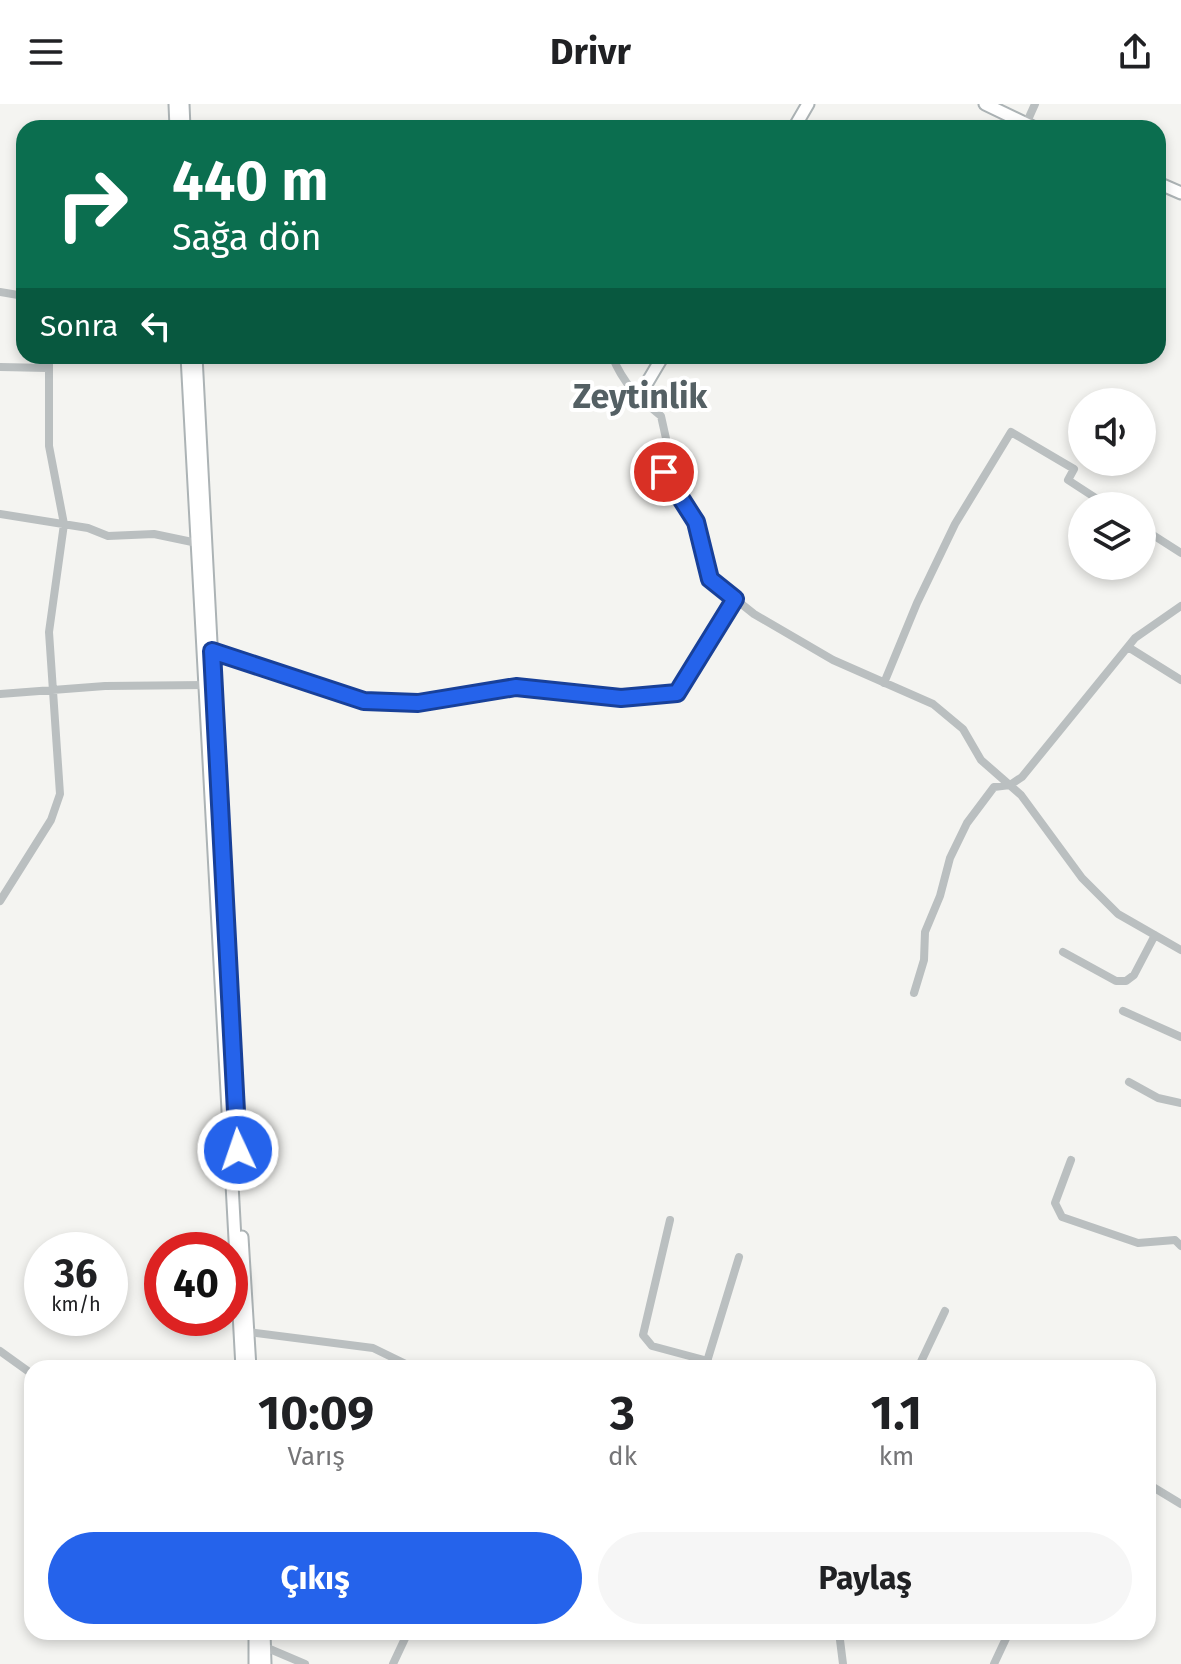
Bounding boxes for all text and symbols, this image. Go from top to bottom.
icon: menu [24,30,68,74]
text: Drivr [550,30,631,74]
icon: share [1113,30,1157,74]
text: 440 m [172,148,329,215]
icon: right [40,152,144,256]
text: Sağa dön [172,216,322,260]
icon: left [134,304,178,348]
text: Sonra [40,308,118,344]
district label: Zeytinlik [573,376,709,417]
map controls [1068,388,1156,580]
button: sound [1068,388,1156,476]
pin [630,438,698,506]
icon: arrive [642,450,686,494]
button: layers [1068,492,1156,580]
position arrow [196,1108,280,1192]
speed limit sign: 40 [144,1232,248,1336]
text: 36 [54,1250,98,1298]
text: km/h [51,1292,101,1316]
text: 10:09 [258,1384,374,1442]
text: 3 [610,1384,635,1442]
text: 1.1 [871,1384,922,1442]
text: Varış [288,1441,345,1472]
text: dk [608,1441,637,1472]
text: km [879,1441,914,1472]
button: Çıkış [48,1532,582,1624]
button: Paylaş [598,1532,1132,1624]

